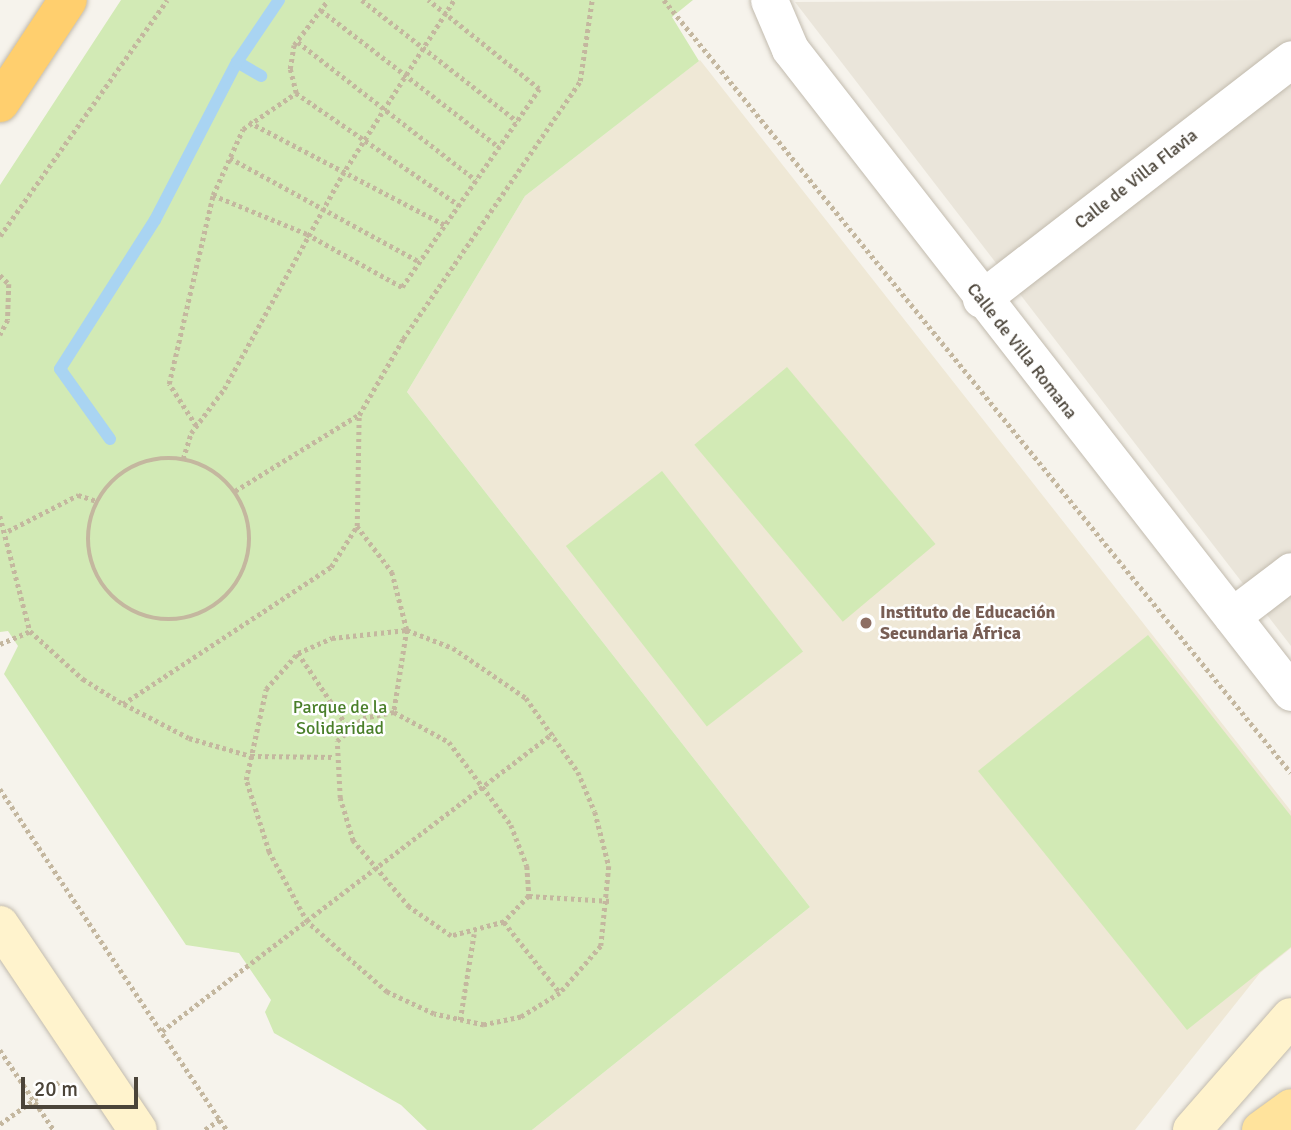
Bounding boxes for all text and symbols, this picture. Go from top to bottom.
street label: Calle de Villa Flavia [1070,124,1202,234]
street label: Calle de Villa Romana [962,279,1082,423]
place label: Instituto de Educación Secundaria África [880,602,1055,644]
marker: Instituto de Educación Secundaria África [858,615,874,631]
park label: Parque de la Solidaridad [293,697,387,740]
scale bar [24,1064,142,1108]
text: 20 m [34,1076,78,1102]

